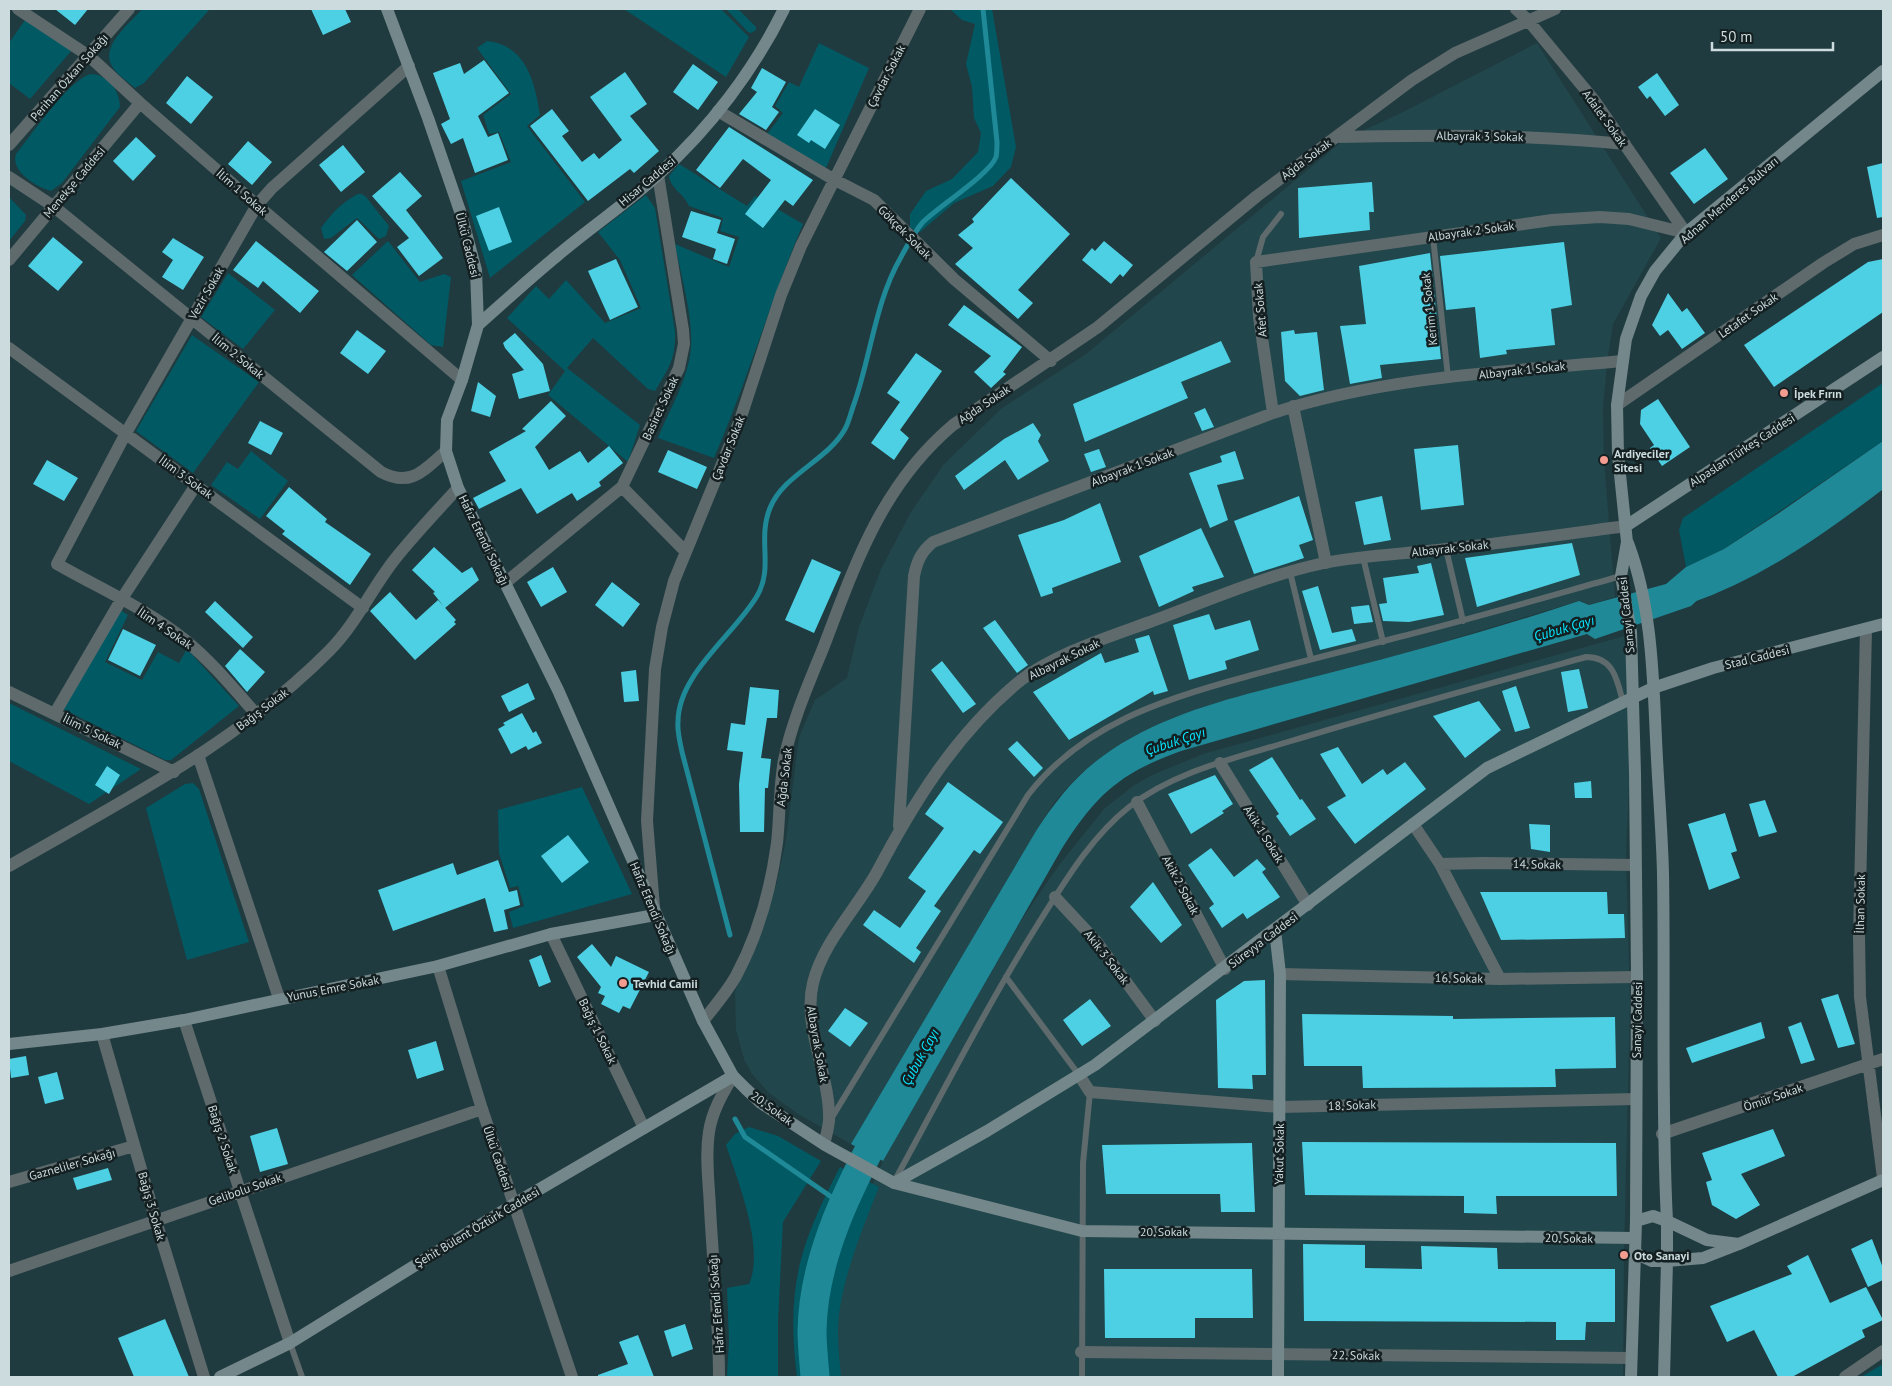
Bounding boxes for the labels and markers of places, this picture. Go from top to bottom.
place label: İpek Fırın [1794,386,1842,401]
marker: İpek Fırın [1778,387,1790,399]
place label: Ardiyeciler Sitesi [1614,446,1670,475]
marker: Ardiyeciler Sitesi [1598,454,1610,466]
place label: Tevhid Camii [633,976,698,991]
marker: Tevhid Camii [617,977,629,989]
place label: Oto Sanayi [1634,1248,1689,1263]
marker: Oto Sanayi [1618,1249,1630,1261]

